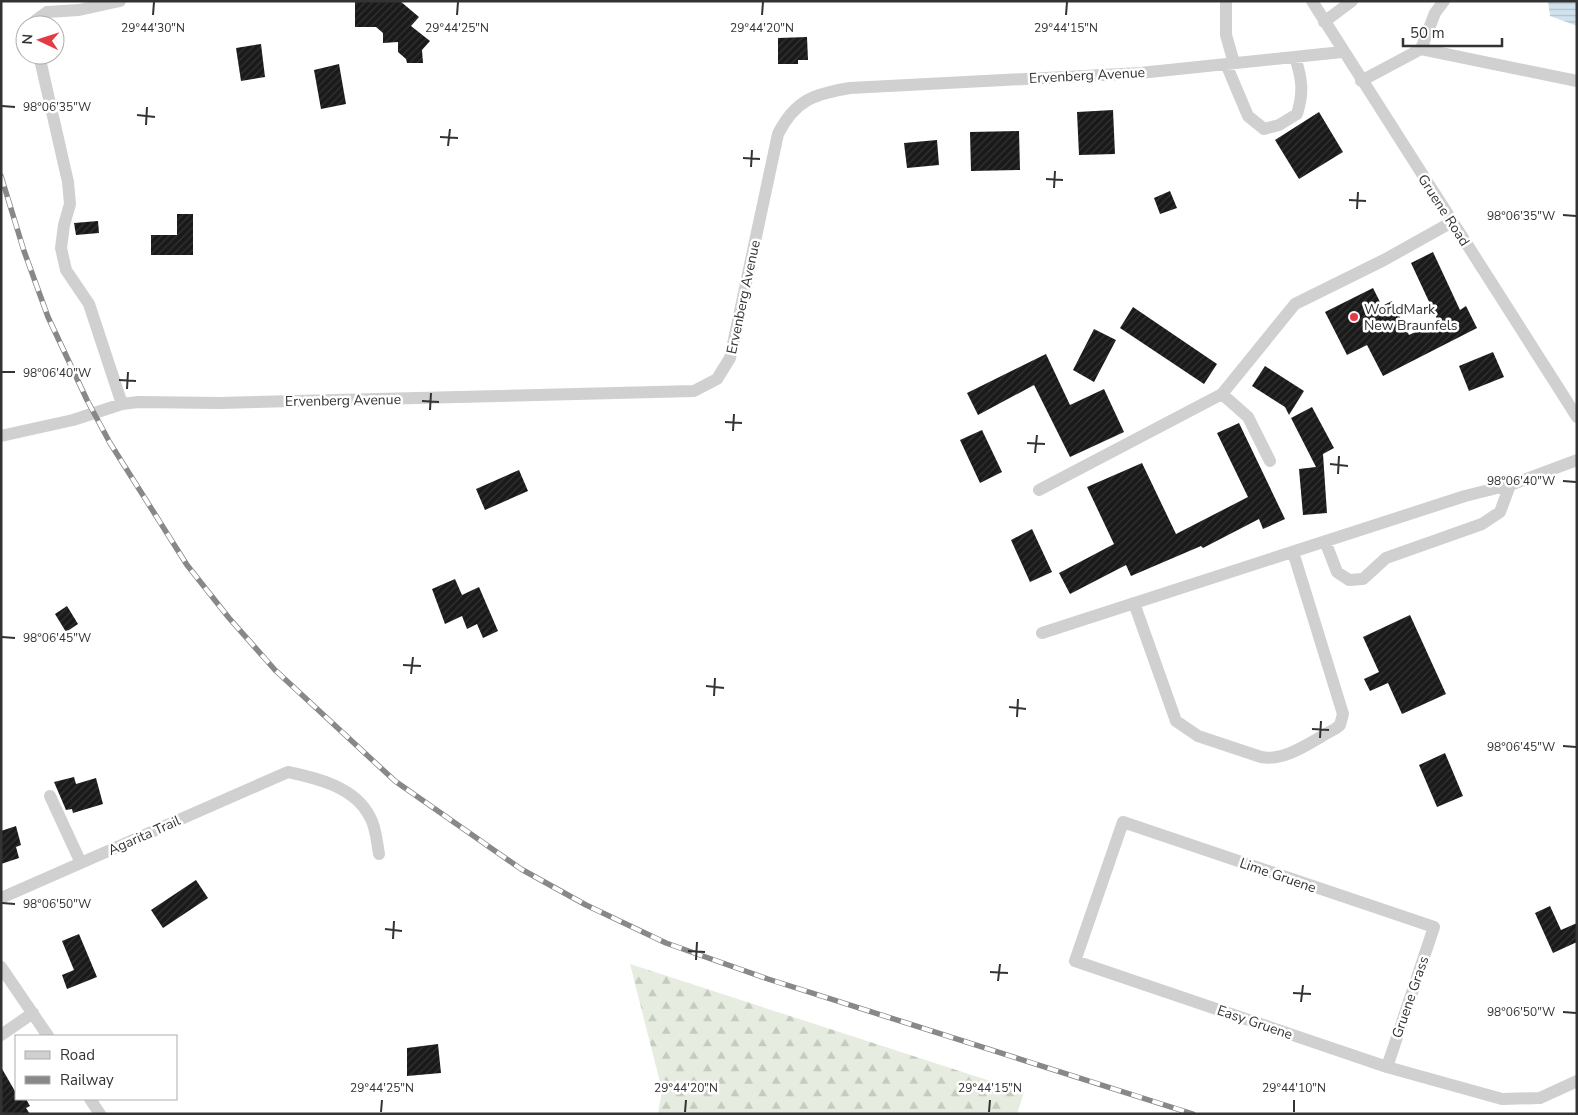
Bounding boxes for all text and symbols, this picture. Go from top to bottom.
north arrow [15,15,65,65]
scale bar [1403,15,1502,47]
text: 29°44'30"N [121,20,185,36]
text: 29°44'25"N [425,20,489,36]
text: 29°44'20"N [730,20,794,36]
text: 29°44'15"N [1034,20,1098,36]
text: 50 m [1410,23,1445,43]
text: N [18,33,37,45]
street label: Ervenberg Avenue [1029,63,1145,88]
text: 98°06'35"W [23,99,91,115]
street label: Gruene Road [1413,171,1474,250]
text: 98°06'35"W [1487,208,1555,224]
street label: Ervenberg Avenue [722,238,765,356]
place label: WorldMark New Braunfels [1364,300,1458,335]
marker: WorldMark New Braunfels [1348,311,1360,323]
text: 98°06'40"W [23,365,91,381]
street label: Ervenberg Avenue [285,390,401,411]
text: 98°06'40"W [1487,473,1555,489]
text: 98°06'45"W [23,630,91,646]
text: 98°06'45"W [1487,739,1555,755]
street label: Agarita Trail [105,811,184,860]
street label: Lime Gruene [1237,854,1319,897]
text: 98°06'50"W [23,896,91,912]
street label: Gruene Grass [1388,953,1433,1041]
street label: Easy Gruene [1215,1001,1295,1044]
text: 98°06'50"W [1487,1004,1555,1020]
legend [15,1035,178,1100]
text: Road [60,1045,95,1065]
text: Railway [60,1070,114,1090]
text: 29°44'25"N [350,1080,414,1096]
text: 29°44'20"N [654,1080,718,1096]
text: 29°44'15"N [958,1080,1022,1096]
text: 29°44'10"N [1262,1080,1326,1096]

